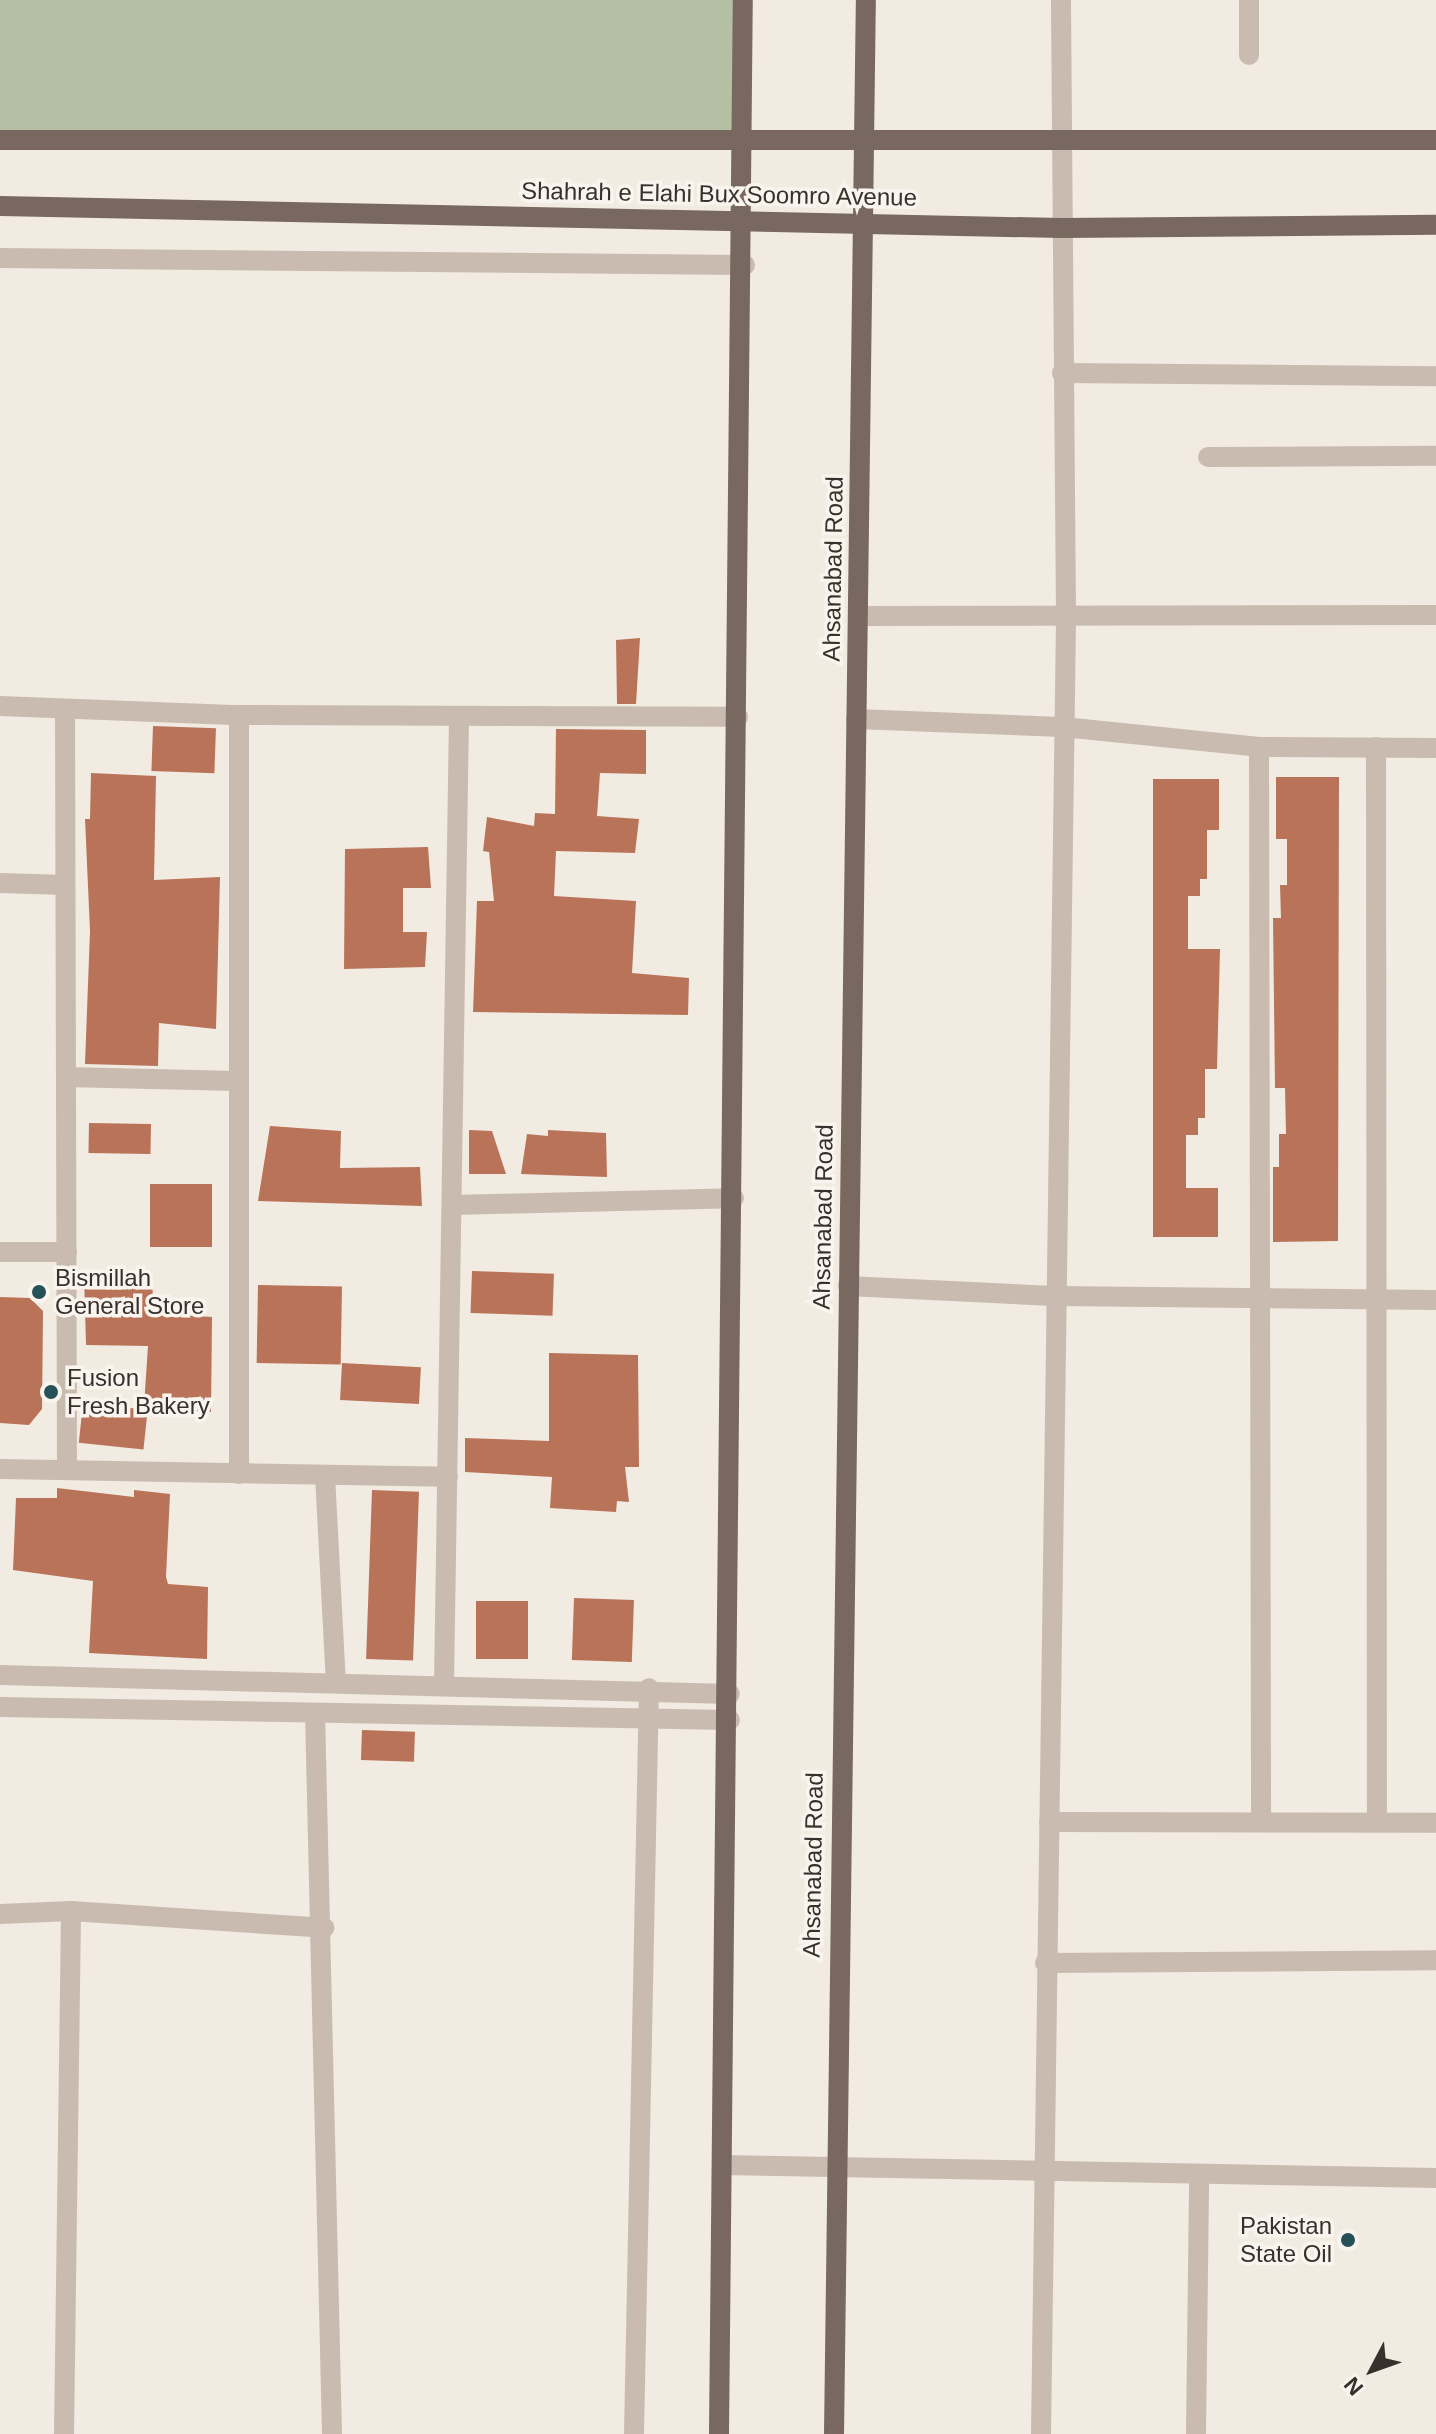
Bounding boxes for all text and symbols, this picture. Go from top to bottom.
street label: Shahrah e Elahi Bux Soomro Avenue [520,176,918,212]
street label: Ahsanabad Road [817,476,849,662]
street label: Ahsanabad Road [807,1124,839,1310]
place label: Bismillah General Store [55,1264,204,1320]
marker: Bismillah General Store [30,1283,48,1301]
place label: Fusion Fresh Bakery [67,1364,210,1420]
marker: Fusion Fresh Bakery [42,1383,60,1401]
street label: Ahsanabad Road [797,1772,829,1958]
place label: Pakistan State Oil [1240,2212,1332,2268]
marker: Pakistan State Oil [1339,2231,1357,2249]
north arrow [1332,2330,1412,2410]
text: N [1339,2372,1368,2400]

